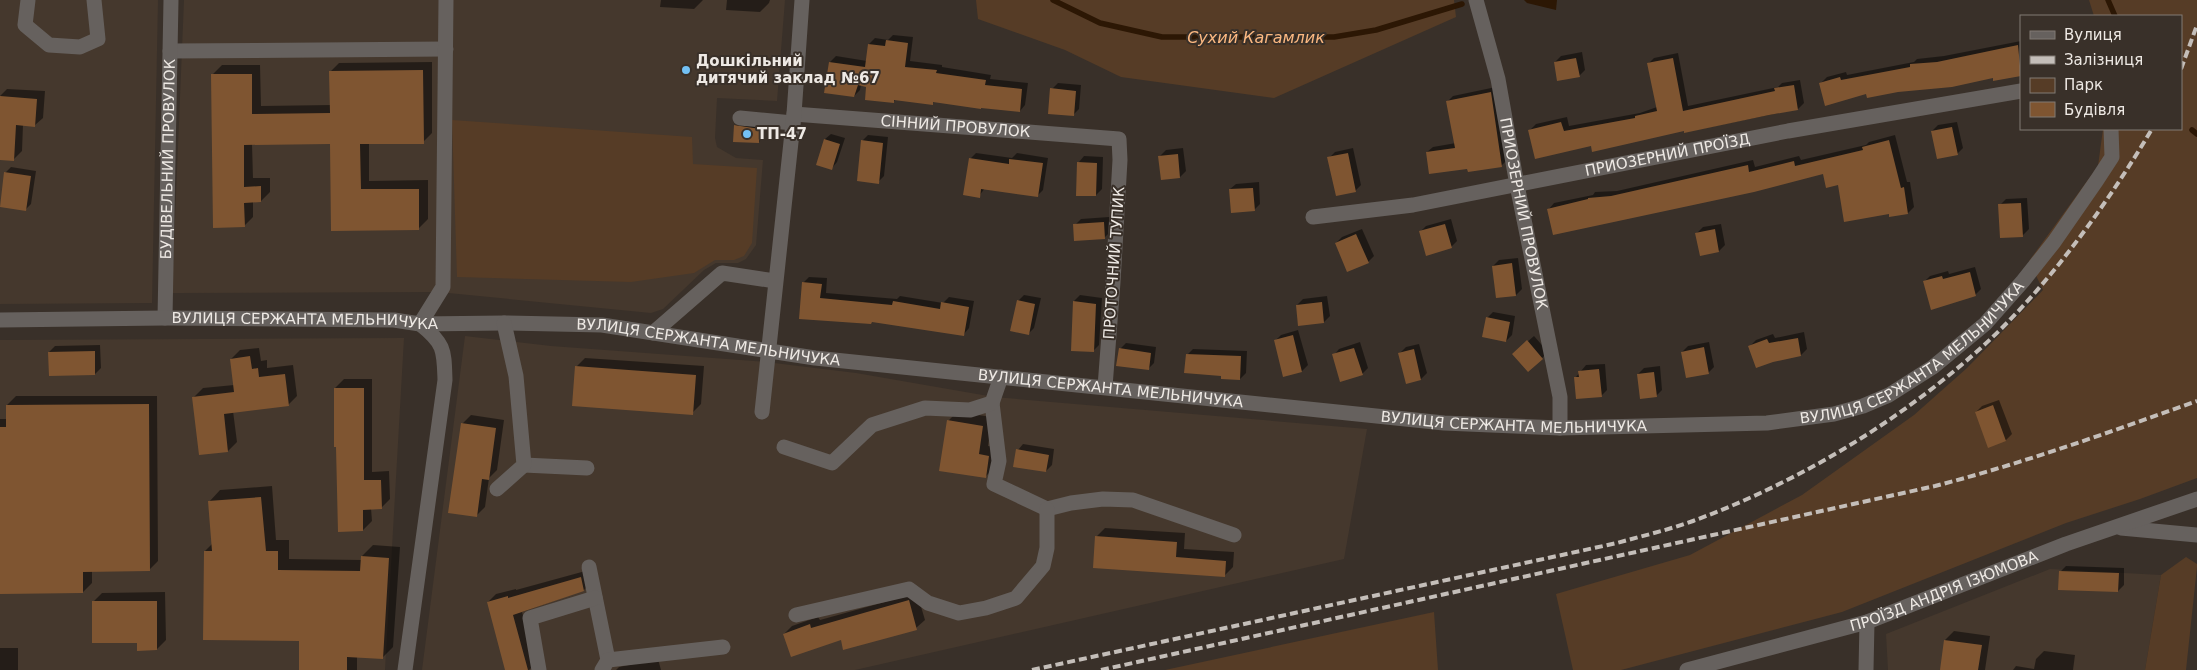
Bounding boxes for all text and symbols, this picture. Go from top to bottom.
legend [2020,15,2182,130]
text: Вулиця [2064,26,2122,44]
water label: Сухий Кагамлик [1187,28,1325,47]
text: Залізниця [2064,51,2143,69]
place label: Дошкільний дитячий заклад №67 [696,52,880,87]
street label: БУДІВЕЛЬНИЙ ПРОВУЛОК [157,58,179,260]
marker: Дошкільний дитячий заклад №67 [680,64,692,76]
text: Парк [2064,76,2103,94]
text: Будівля [2064,101,2125,119]
street label: СІННИЙ ПРОВУЛОК [880,112,1031,141]
street label: ПРИОЗЕРНИЙ ПРОВУЛОК [1496,116,1551,312]
place label: ТП-47 [757,125,807,143]
marker: ТП-47 [741,128,753,140]
street label: ПРИОЗЕРНИЙ ПРОЇЗД [1583,130,1752,180]
street label: ПРОТОЧНИЙ ТУПИК [1099,185,1128,340]
street label: ВУЛИЦЯ СЕРЖАНТА МЕЛЬНИЧУКА [1799,277,2028,427]
street label: ВУЛИЦЯ СЕРЖАНТА МЕЛЬНИЧУКА [172,309,439,333]
street label: ВУЛИЦЯ СЕРЖАНТА МЕЛЬНИЧУКА [576,315,842,370]
street label: ВУЛИЦЯ СЕРЖАНТА МЕЛЬНИЧУКА [977,366,1245,411]
street label: ВУЛИЦЯ СЕРЖАНТА МЕЛЬНИЧУКА [1380,408,1648,437]
street label: ПРОЇЗД АНДРІЯ ІЗЮМОВА [1848,547,2041,635]

